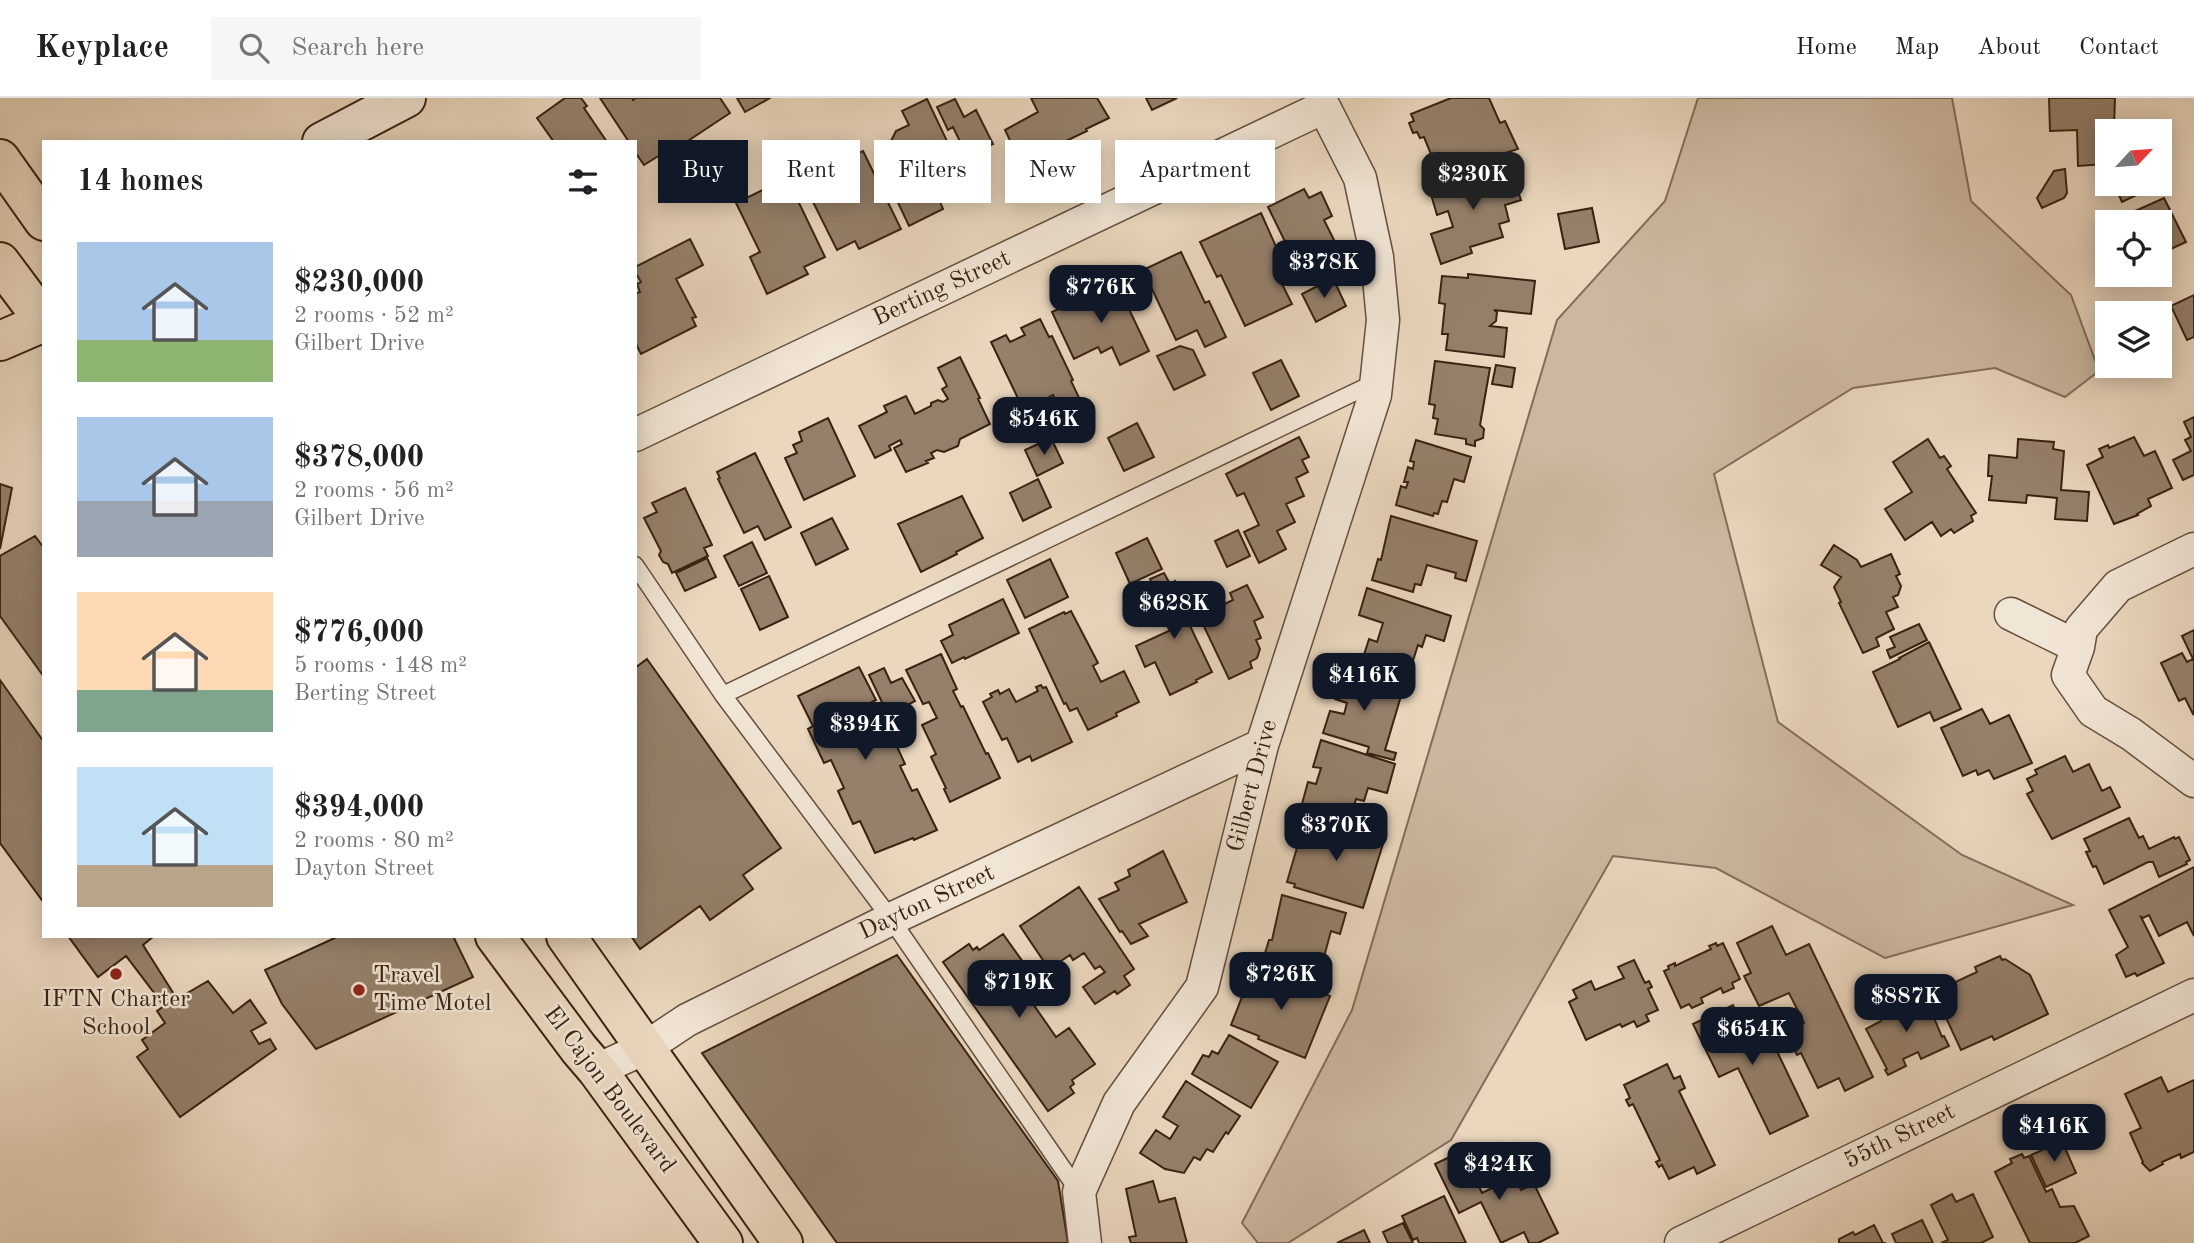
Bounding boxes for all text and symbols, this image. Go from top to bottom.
search box [211,17,701,80]
icon: search [235,29,273,67]
text: Keyplace [35,32,169,65]
text: Search here [291,35,424,61]
text: Home [1796,36,1857,60]
text: Map [1895,36,1939,60]
text: About [1977,36,2041,60]
text: Contact [2079,36,2159,60]
north arrow [2095,119,2172,196]
map controls [2095,119,2172,378]
chip: Buy [658,140,748,203]
chip: Rent [762,140,860,203]
chip: Filters [874,140,991,203]
chip: New [1005,140,1101,203]
chip: Apartment [1115,140,1275,203]
pin: $230K [1424,152,1522,212]
icon: filters [564,163,602,201]
text: $230K [1437,163,1509,186]
text: 14 homes [77,167,203,197]
button: locate [2095,210,2172,287]
pin: $378K [1275,240,1373,300]
street label: Berting Street [870,247,1014,331]
text: $378K [1288,251,1360,274]
pin: $776K [1052,266,1150,325]
text: $230,000 [294,268,424,298]
icon: home [133,270,217,354]
text: $776K [1065,276,1137,299]
button: layers [2095,301,2172,378]
text: 2 rooms · 52 m² [294,304,454,327]
text: Gilbert Drive [294,332,425,355]
pin: $546K [995,398,1093,457]
text: $546K [1008,408,1080,431]
text: $378,000 [294,443,424,473]
icon: home [133,445,217,529]
text: 2 rooms · 56 m² [294,479,454,502]
text: Gilbert Drive [294,507,425,530]
pin: $628K [1125,582,1223,641]
text: $628K [1138,592,1210,615]
text: $776,000 [294,618,424,648]
icon: home [133,620,217,704]
text: 5 rooms · 148 m² [294,654,467,677]
pin: $416K [1315,654,1413,713]
text: $416K [1328,664,1400,687]
text: Berting Street [294,682,436,705]
pin: $394K [816,702,914,762]
text: $394K [829,713,901,736]
street label: Gilbert Drive [1224,717,1282,855]
text: $394,000 [294,793,424,823]
icon: home [133,795,217,879]
pin: $370K [1287,804,1385,863]
text: $370K [1300,814,1372,837]
text: 2 rooms · 80 m² [294,829,454,852]
text: Dayton Street [294,857,434,880]
street label: Dayton Street [856,861,998,945]
pin: $726K [1232,953,1330,1012]
pin: $719K [970,960,1068,1020]
text: $726K [1245,963,1317,986]
place label: Travel Time Motel [373,964,491,1016]
marker: IFTN Charter School [108,966,124,982]
text: $719K [983,971,1055,994]
pin: $887K [1857,974,1955,1034]
marker: Travel Time Motel [351,982,367,998]
text: $887K [1870,985,1942,1008]
place label: IFTN Charter School [42,988,190,1040]
street label: El Cajon Boulevard [539,1002,679,1178]
pin: $654K [1703,1007,1801,1067]
text: $654K [1716,1018,1788,1041]
street label: 55th Street [1841,1100,1959,1174]
pin: $416K [2005,1104,2103,1164]
text: $416K [2018,1115,2090,1138]
pin: $424K [1450,1142,1548,1202]
text: $424K [1463,1153,1535,1176]

